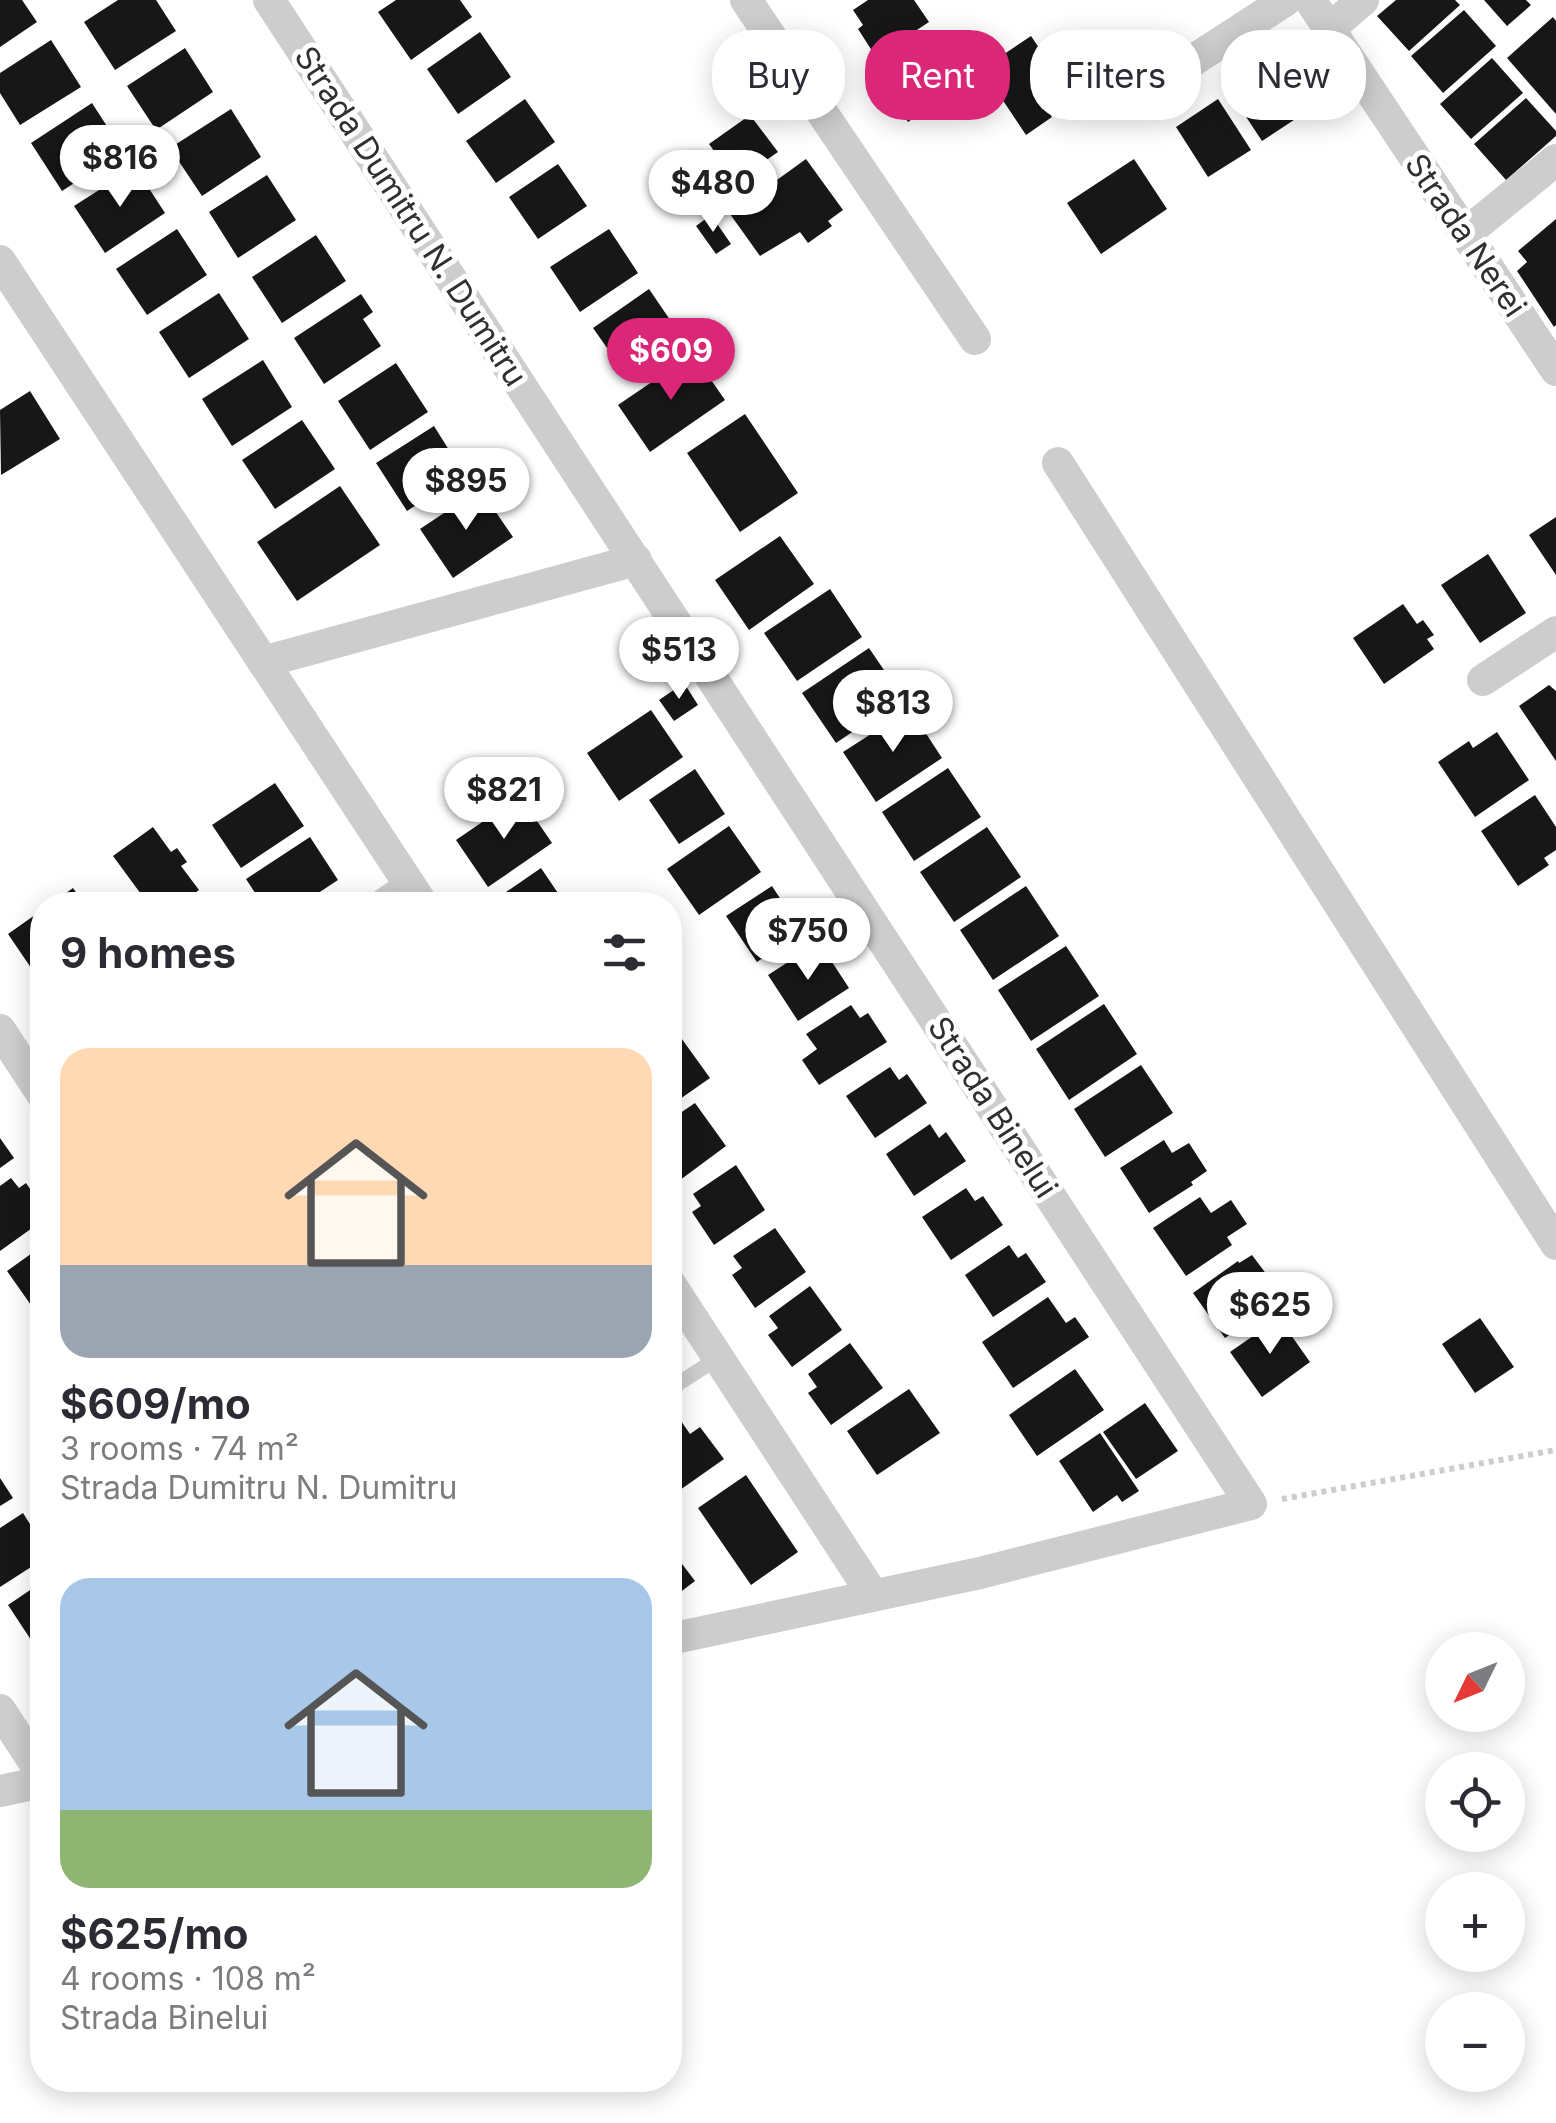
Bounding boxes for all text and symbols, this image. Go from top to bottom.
chip: Buy [712,30,845,120]
chip: Rent [865,30,1010,120]
chip: Filters [1030,30,1201,120]
chip: New [1221,30,1366,120]
street label: Strada Dumitru N. Dumitru [286,39,536,393]
pin: $816 [61,125,179,210]
text: $816 [82,138,158,177]
street label: Strada Nerei [1397,146,1535,324]
pin: $480 [654,150,772,235]
text: $480 [671,163,756,202]
pin: $609 [612,318,730,403]
text: $609 [629,331,713,370]
pin: $895 [407,448,525,533]
text: $895 [424,461,508,500]
pin: $513 [620,617,738,702]
text: $513 [641,630,717,669]
pin: $813 [834,670,952,755]
text: $813 [855,683,931,722]
pin: $821 [445,757,563,842]
text: $821 [466,770,542,809]
pin: $750 [749,898,867,983]
text: $750 [767,911,849,950]
icon: filters [597,925,652,980]
text: 9 homes [60,927,236,978]
street label: Strada Binelui [920,1009,1066,1205]
icon: home [266,1113,446,1293]
pin: $625 [1211,1272,1329,1357]
text: $625 [1229,1285,1311,1324]
text: $609/mo [60,1378,251,1429]
text: 3 rooms · 74 m² [60,1429,299,1468]
text: Strada Dumitru N. Dumitru [60,1468,457,1507]
north arrow [1425,1632,1525,1732]
map controls [1425,1632,1525,2092]
icon: home [266,1643,446,1823]
button: locate [1425,1752,1525,1852]
button: + [1425,1872,1525,1972]
text: $625/mo [60,1908,248,1959]
text: 4 rooms · 108 m² [60,1959,316,1998]
button: − [1425,1992,1525,2092]
text: Strada Binelui [60,1998,268,2037]

